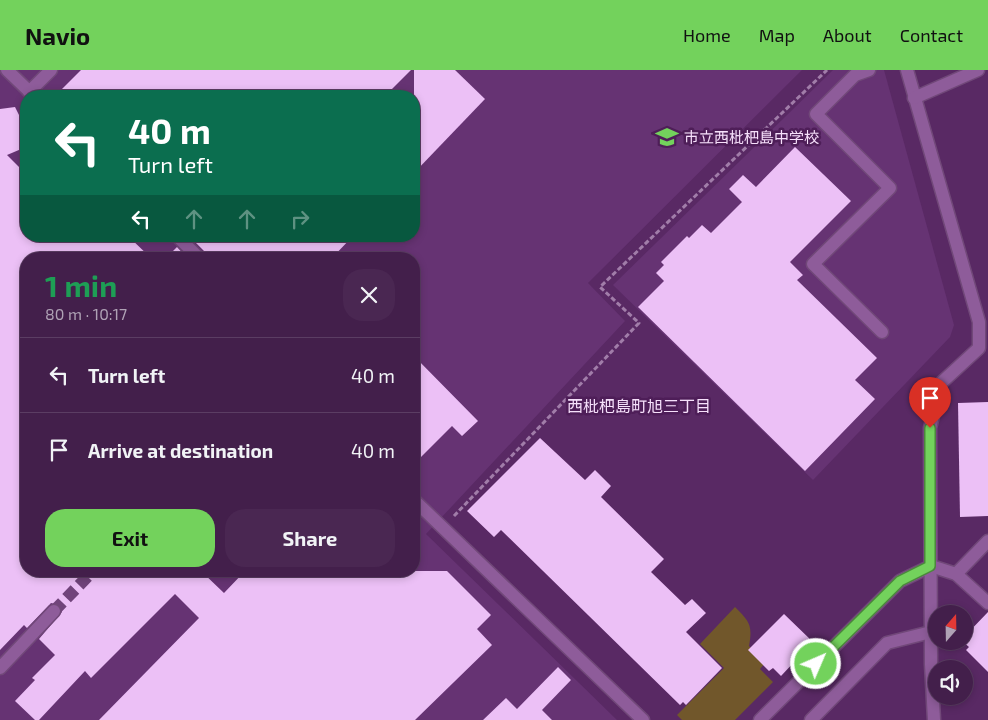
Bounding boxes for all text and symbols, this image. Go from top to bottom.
text: Navio [25,21,90,50]
text: Home [683,24,731,46]
text: Map [759,24,795,46]
text: About [823,24,872,46]
text: Contact [900,24,963,46]
text: 40 m [128,109,211,151]
icon: left [45,110,110,175]
school or university icon: 市立西枇杷島中学校 [654,124,680,150]
place label: 市立西枇杷島中学校 [684,128,819,146]
text: Turn left [128,151,213,177]
icon: left [127,205,155,233]
icon: ahead [180,205,208,233]
icon: ahead [233,205,261,233]
icon: right [286,205,314,233]
text: 1 min [45,267,117,303]
button: close [343,269,395,321]
text: 80 m · 10:17 [45,304,127,323]
icon: left [45,361,73,389]
text: Turn left [88,364,165,387]
text: 40 m [351,364,395,387]
pin [909,377,951,428]
icon: arrive [916,384,944,412]
district label: 西枇杷島町旭三丁目 [567,396,711,415]
icon: arrive [45,436,73,464]
text: Arrive at destination [88,439,273,462]
text: 40 m [351,439,395,462]
button: Exit [45,509,215,567]
button: Share [225,509,395,567]
north arrow [928,605,972,650]
map controls [928,605,973,705]
position arrow [789,637,841,689]
button: sound [928,660,973,705]

